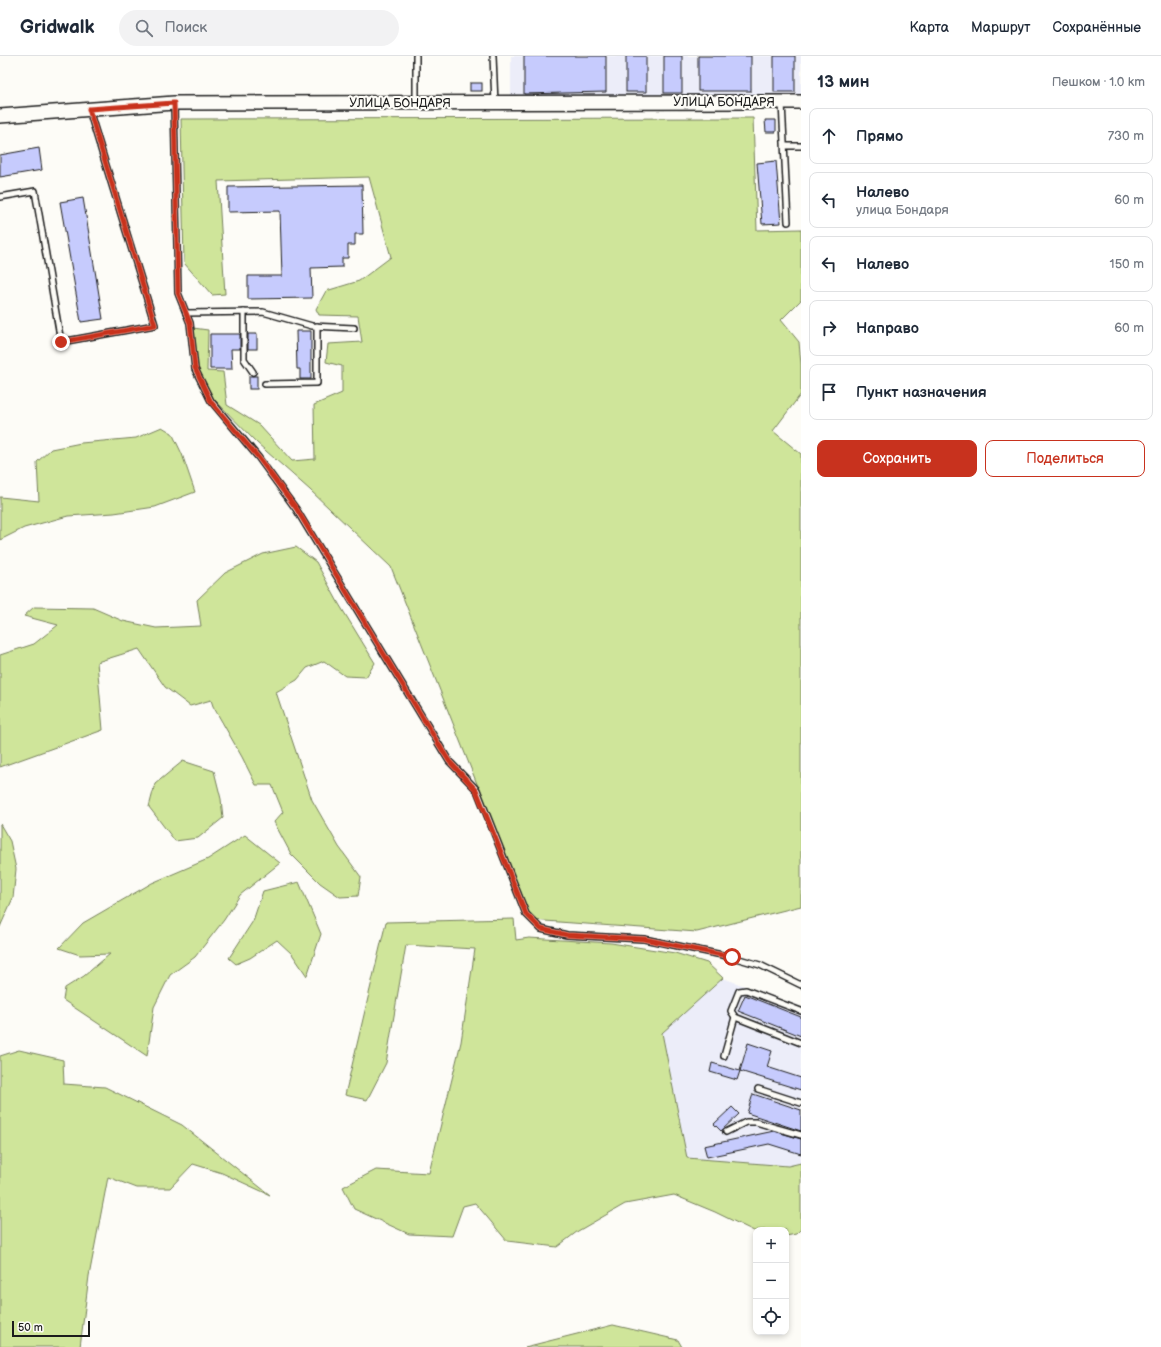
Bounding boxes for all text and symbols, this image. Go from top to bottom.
search box [119,10,399,46]
text: Gridwalk [20,16,95,39]
icon: search [133,17,155,39]
text: Поиск [165,18,207,37]
text: Карта [910,19,949,36]
text: Маршрут [971,19,1031,36]
text: Сохранённые [1053,19,1141,36]
text: 13 мин [817,72,869,92]
text: Пешком · 1.0 km [1052,74,1145,90]
street label: УЛИЦА БОНДАРЯ [673,95,775,110]
street label: УЛИЦА БОНДАРЯ [349,96,451,111]
icon: ahead [818,125,840,147]
text: Прямо [856,127,903,146]
text: 730 m [1108,128,1144,144]
text: Налево [856,183,909,202]
icon: left [818,189,840,211]
text: 60 m [1114,192,1144,208]
text: улица Бондаря [856,202,949,218]
icon: left [818,253,840,275]
text: Налево [856,255,909,274]
text: 150 m [1110,256,1144,272]
icon: right [818,317,840,339]
text: Направо [856,319,919,338]
text: 60 m [1114,320,1144,336]
route end [52,333,70,351]
icon: arrive [818,381,840,403]
text: Пункт назначения [856,383,987,402]
button: Сохранить [817,440,977,477]
button: Поделиться [985,440,1145,477]
route start [723,948,741,966]
map controls [753,1227,789,1335]
button: + [753,1227,789,1263]
button: − [753,1263,789,1299]
button: locate [753,1299,789,1335]
scale bar [12,1319,90,1338]
text: 50 m [18,1321,43,1334]

